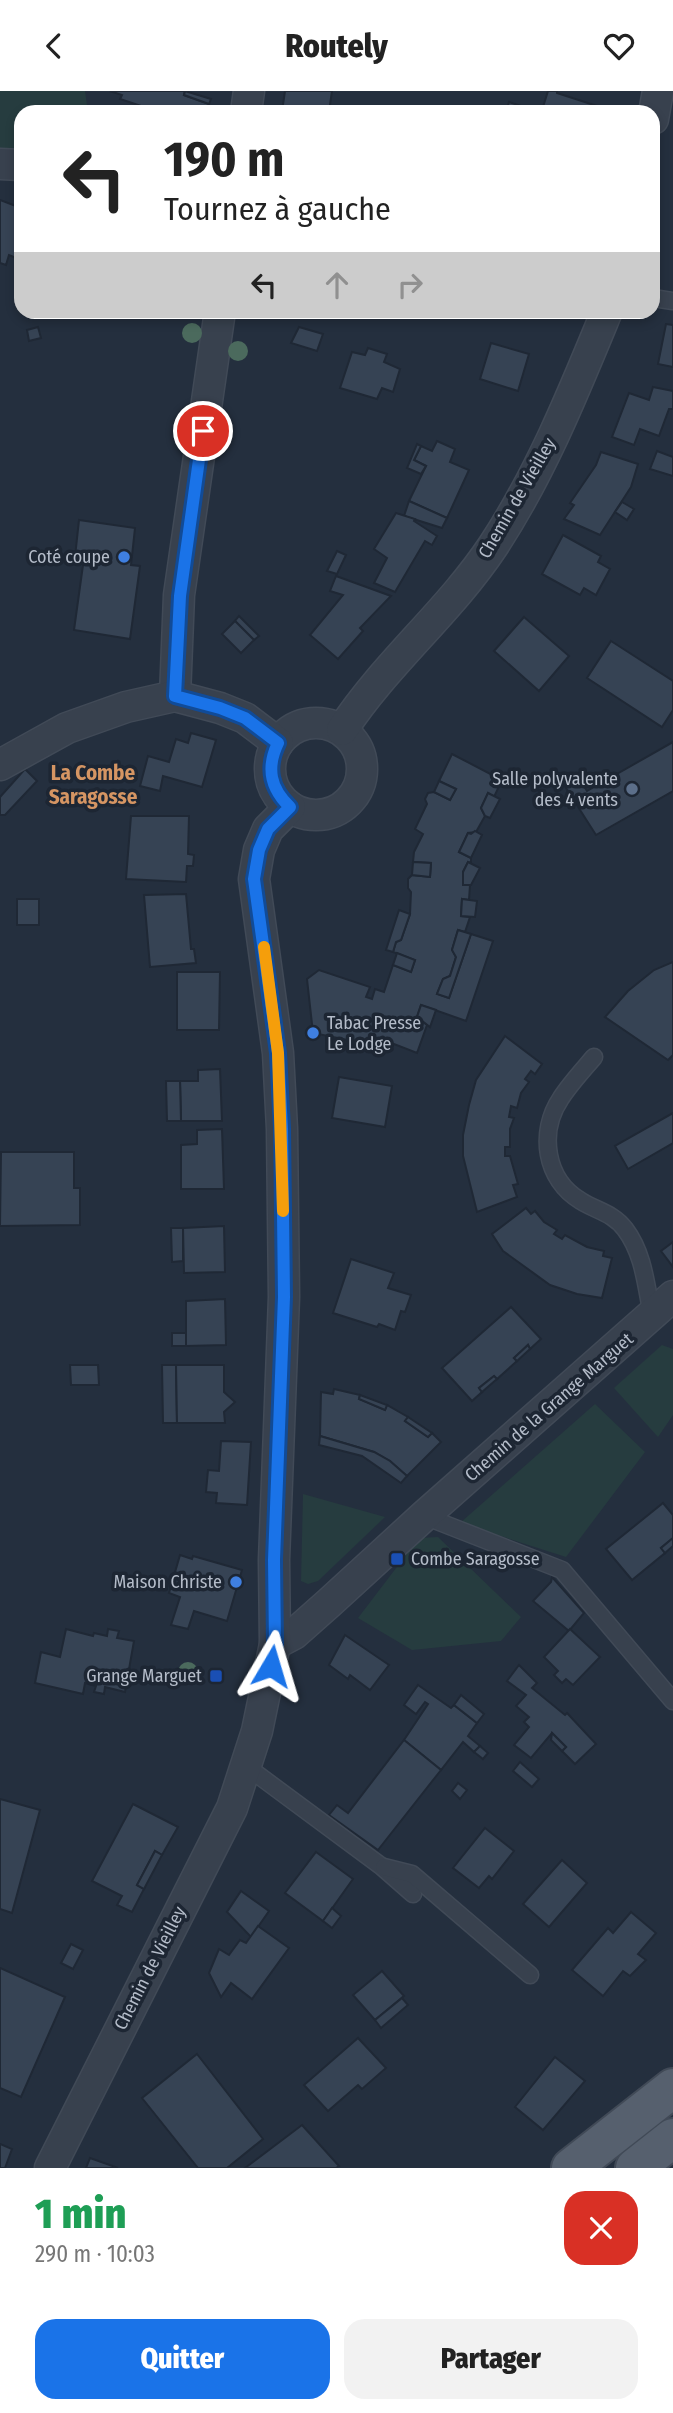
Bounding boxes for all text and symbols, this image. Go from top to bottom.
icon: back [35,27,73,65]
text: Routely [285,27,388,65]
icon: heart [600,27,638,65]
text: 190 m [164,130,284,189]
icon: left [49,133,140,224]
text: Tournez à gauche [164,190,391,228]
icon: left [245,266,283,304]
icon: ahead [318,266,356,304]
icon: right [391,266,429,304]
pin [173,401,233,461]
icon: arrive [184,412,222,450]
street label: Chemin de Vieilley [474,434,560,562]
place label: Coté coupe [28,546,110,568]
marker: Coté coupe [116,549,132,565]
district label: La Combe Saragosse [49,760,138,810]
place label: Salle polyvalente des 4 vents [492,768,618,811]
marker: Salle polyvalente des 4 vents [624,781,640,797]
place label: Tabac Presse Le Lodge [327,1012,421,1055]
marker: Tabac Presse Le Lodge [305,1025,321,1041]
street label: Chemin de la Grange Marguet [460,1328,638,1486]
place label: Combe Saragosse [411,1548,540,1570]
marker: Combe Saragosse [389,1551,405,1567]
place label: Maison Christe [114,1571,222,1593]
marker: Maison Christe [228,1574,244,1590]
position arrow [234,1629,308,1703]
place label: Grange Marguet [86,1665,202,1687]
marker: Grange Marguet [208,1668,224,1684]
street label: Chemin de Vieilley [109,1903,191,2033]
text: 1 min [35,2189,126,2239]
button: close [564,2191,638,2265]
text: 290 m · 10:03 [35,2240,155,2268]
button: Quitter [35,2319,330,2399]
button: Partager [344,2319,638,2399]

